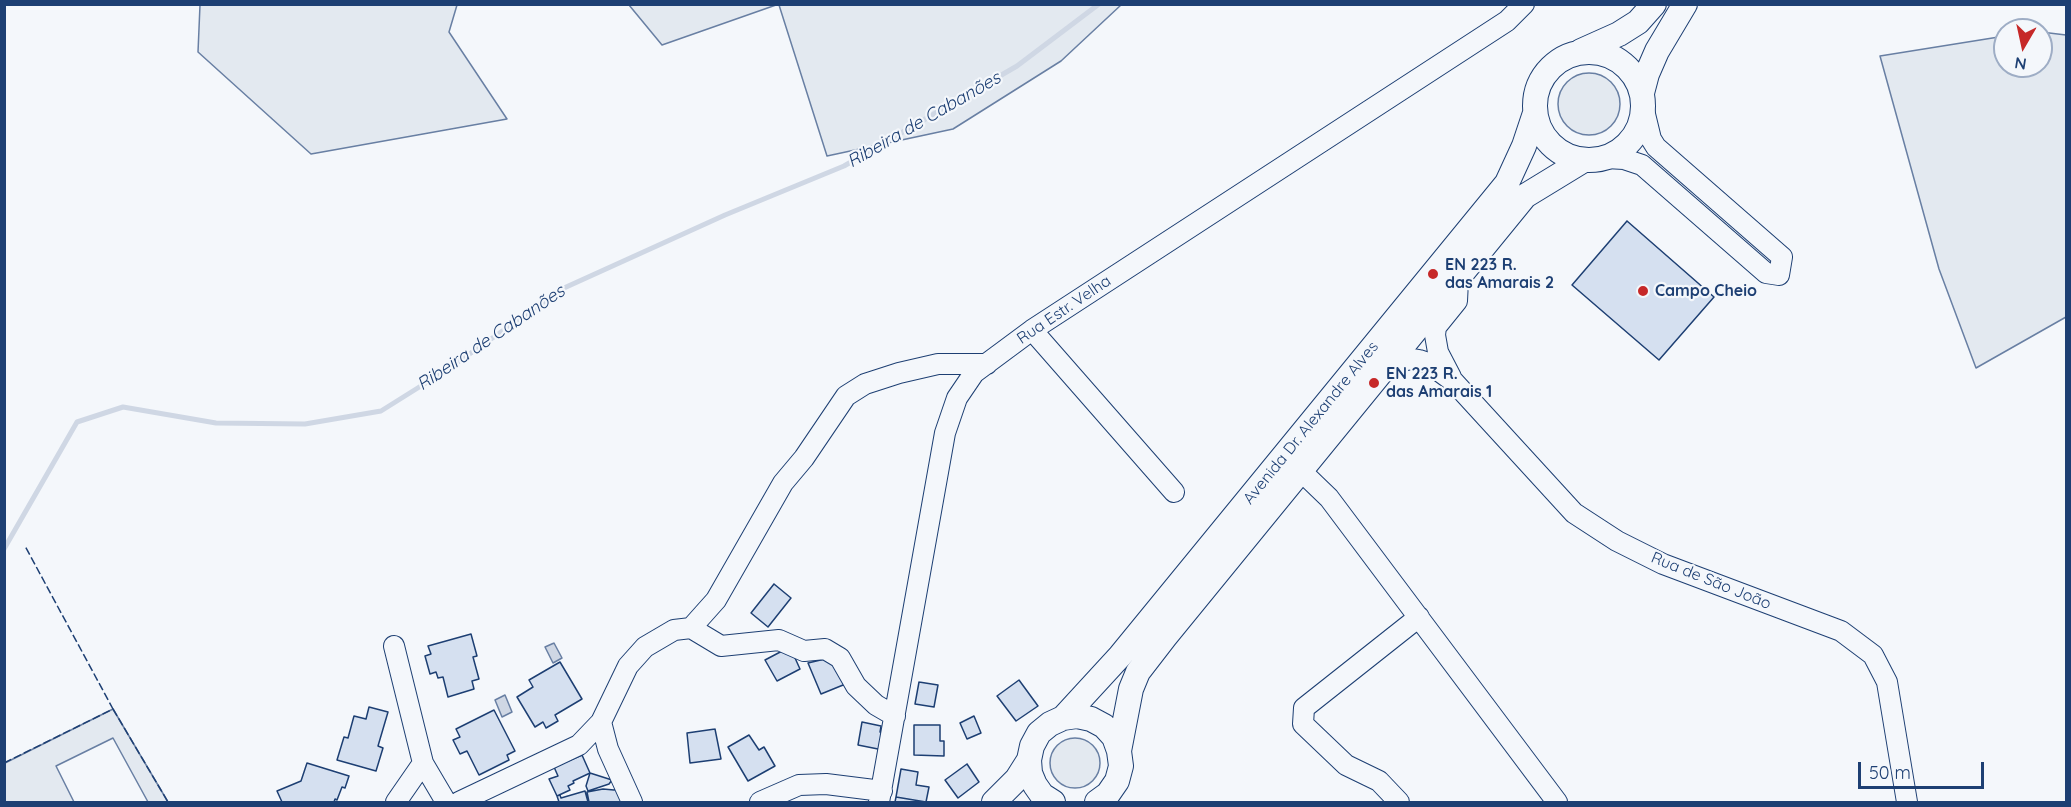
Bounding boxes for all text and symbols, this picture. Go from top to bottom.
north arrow [1993,18,2053,78]
text: N [2013,53,2028,75]
water label: Ribeira de Cabanões [843,67,1005,173]
place label: EN 223 R. das Amarais 2 [1445,255,1554,293]
marker: EN 223 R. das Amarais 2 [1426,267,1440,281]
street label: Rua Estr. Velha [1013,271,1115,349]
water label: Ribeira de Cabanões [413,280,569,396]
place label: Campo Cheio [1655,281,1757,301]
marker: Campo Cheio [1636,284,1650,298]
street label: Avenida Dr. Alexandre Alves [1239,338,1383,508]
place label: EN 223 R. das Amarais 1 [1386,364,1492,402]
marker: EN 223 R. das Amarais 1 [1367,376,1381,390]
street label: Rua de São João [1648,548,1774,614]
scale bar [1861,750,1987,788]
text: 50 m [1869,761,1911,784]

